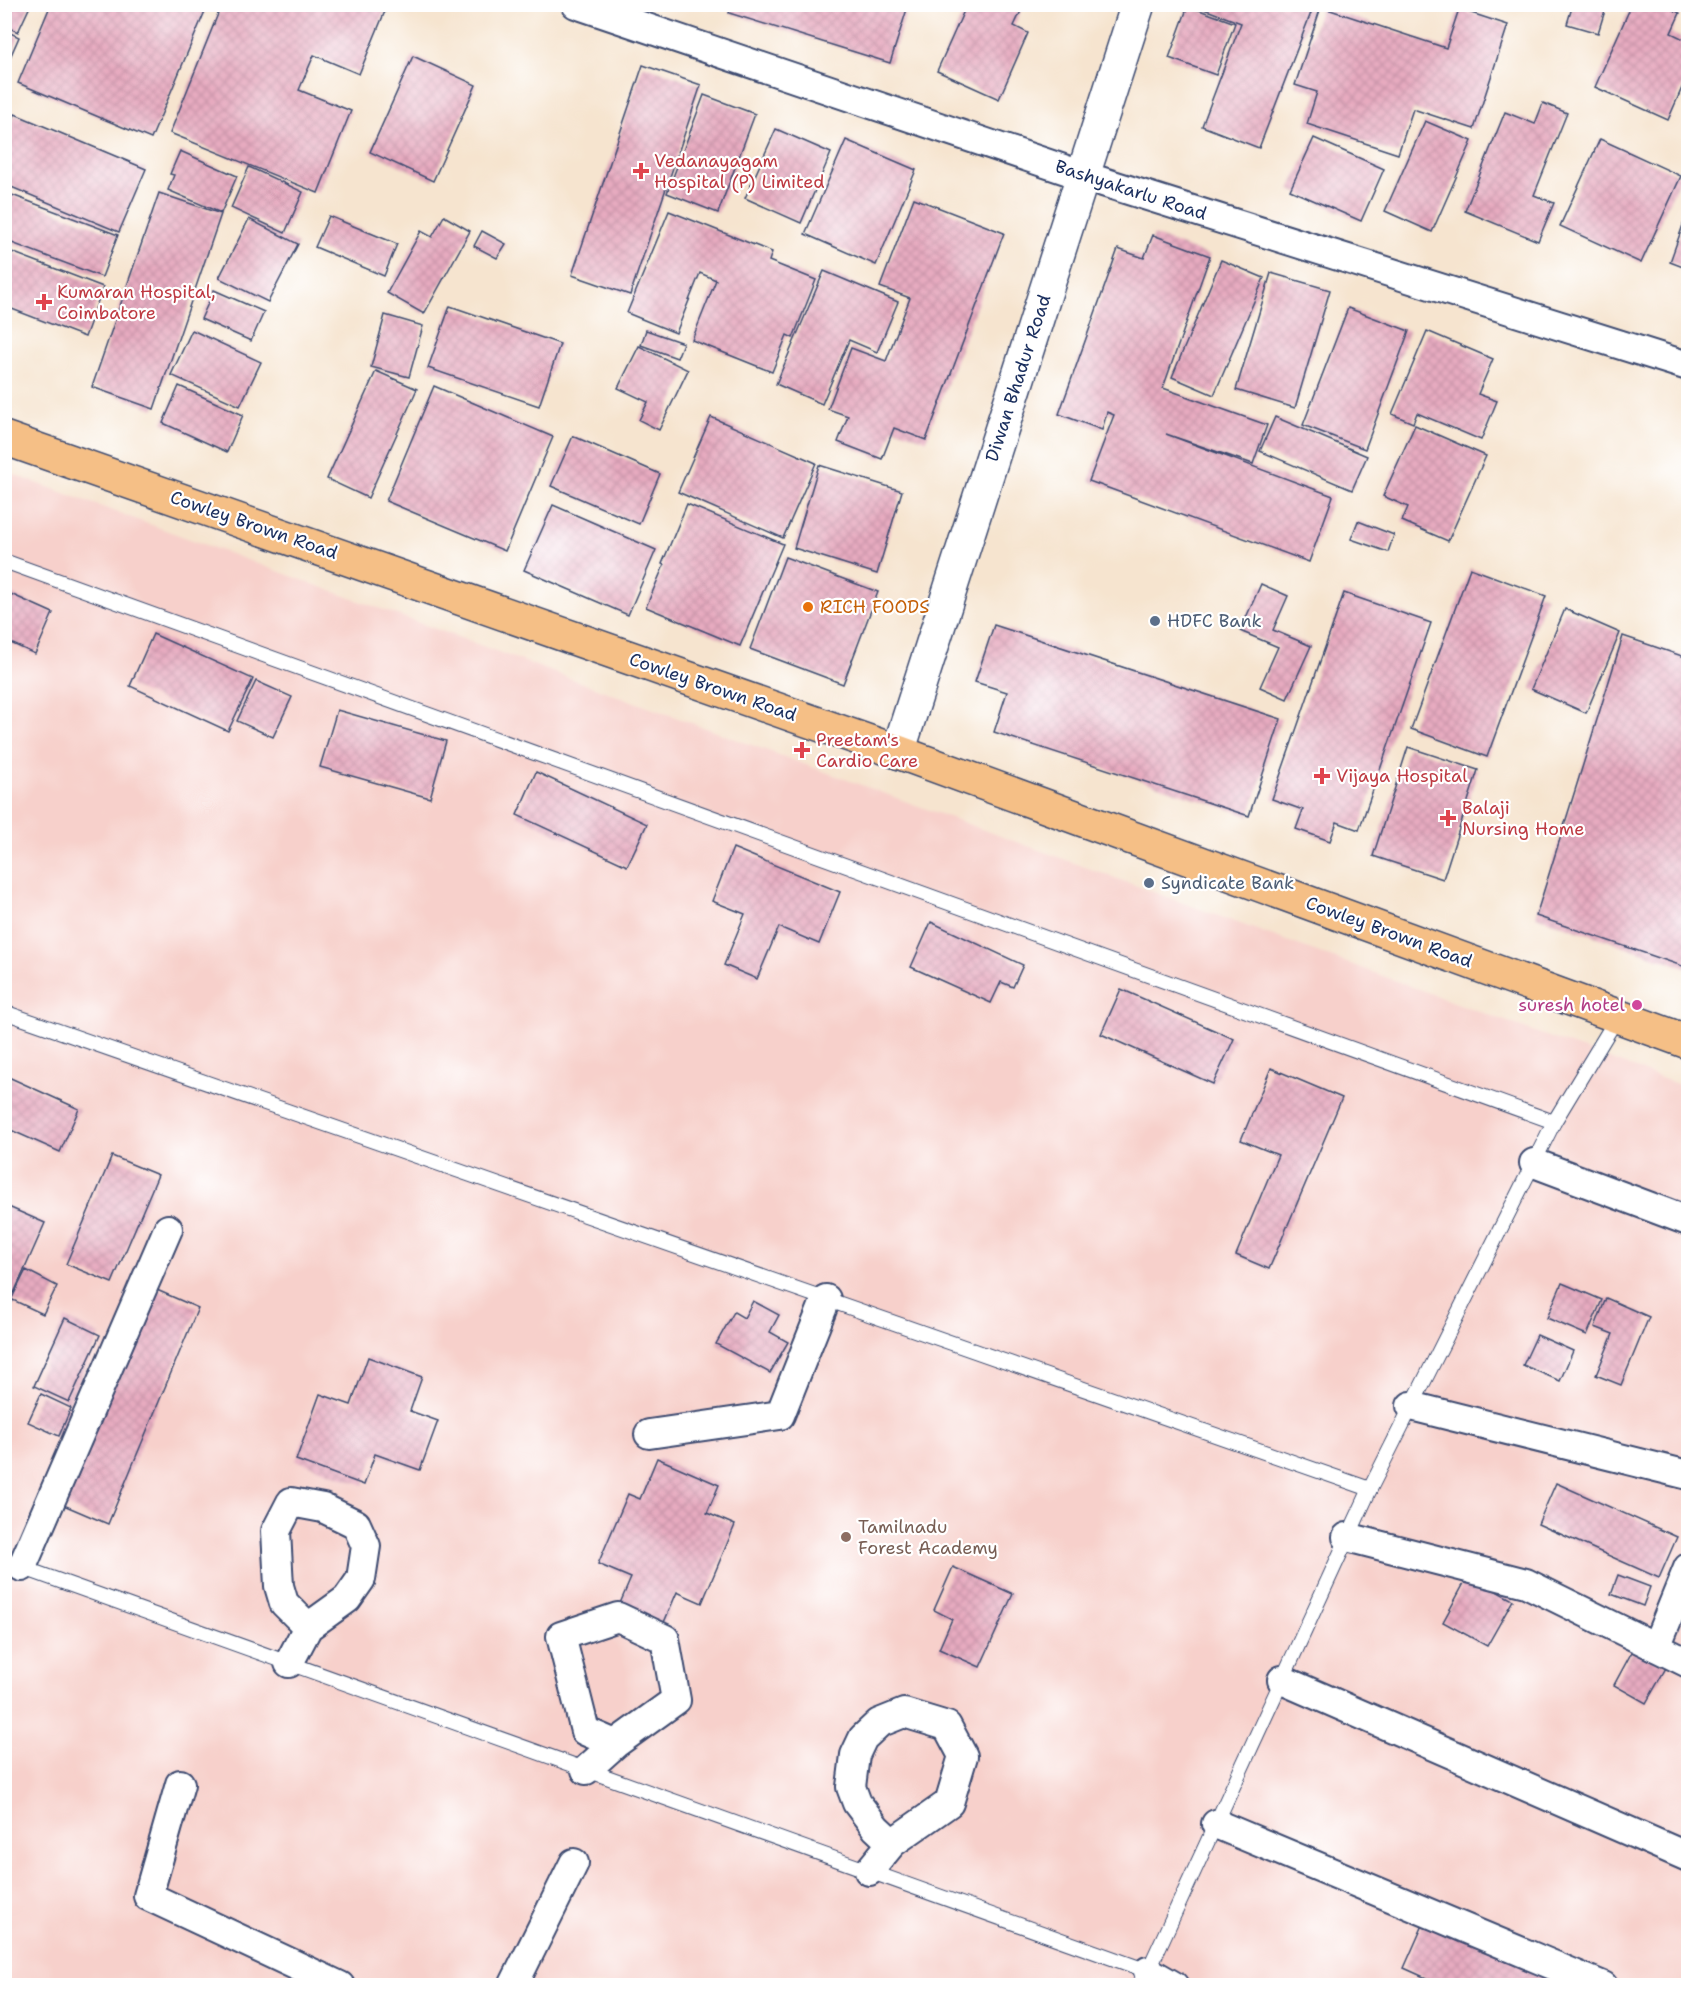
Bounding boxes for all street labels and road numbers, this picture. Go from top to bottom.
street label: Bashyakarlu Road [1052,154,1210,226]
street label: Diwan Bhadur Road [980,291,1056,465]
street label: Cowley Brown Road [167,485,341,565]
street label: Cowley Brown Road [626,647,800,727]
street label: Cowley Brown Road [1302,891,1476,973]

